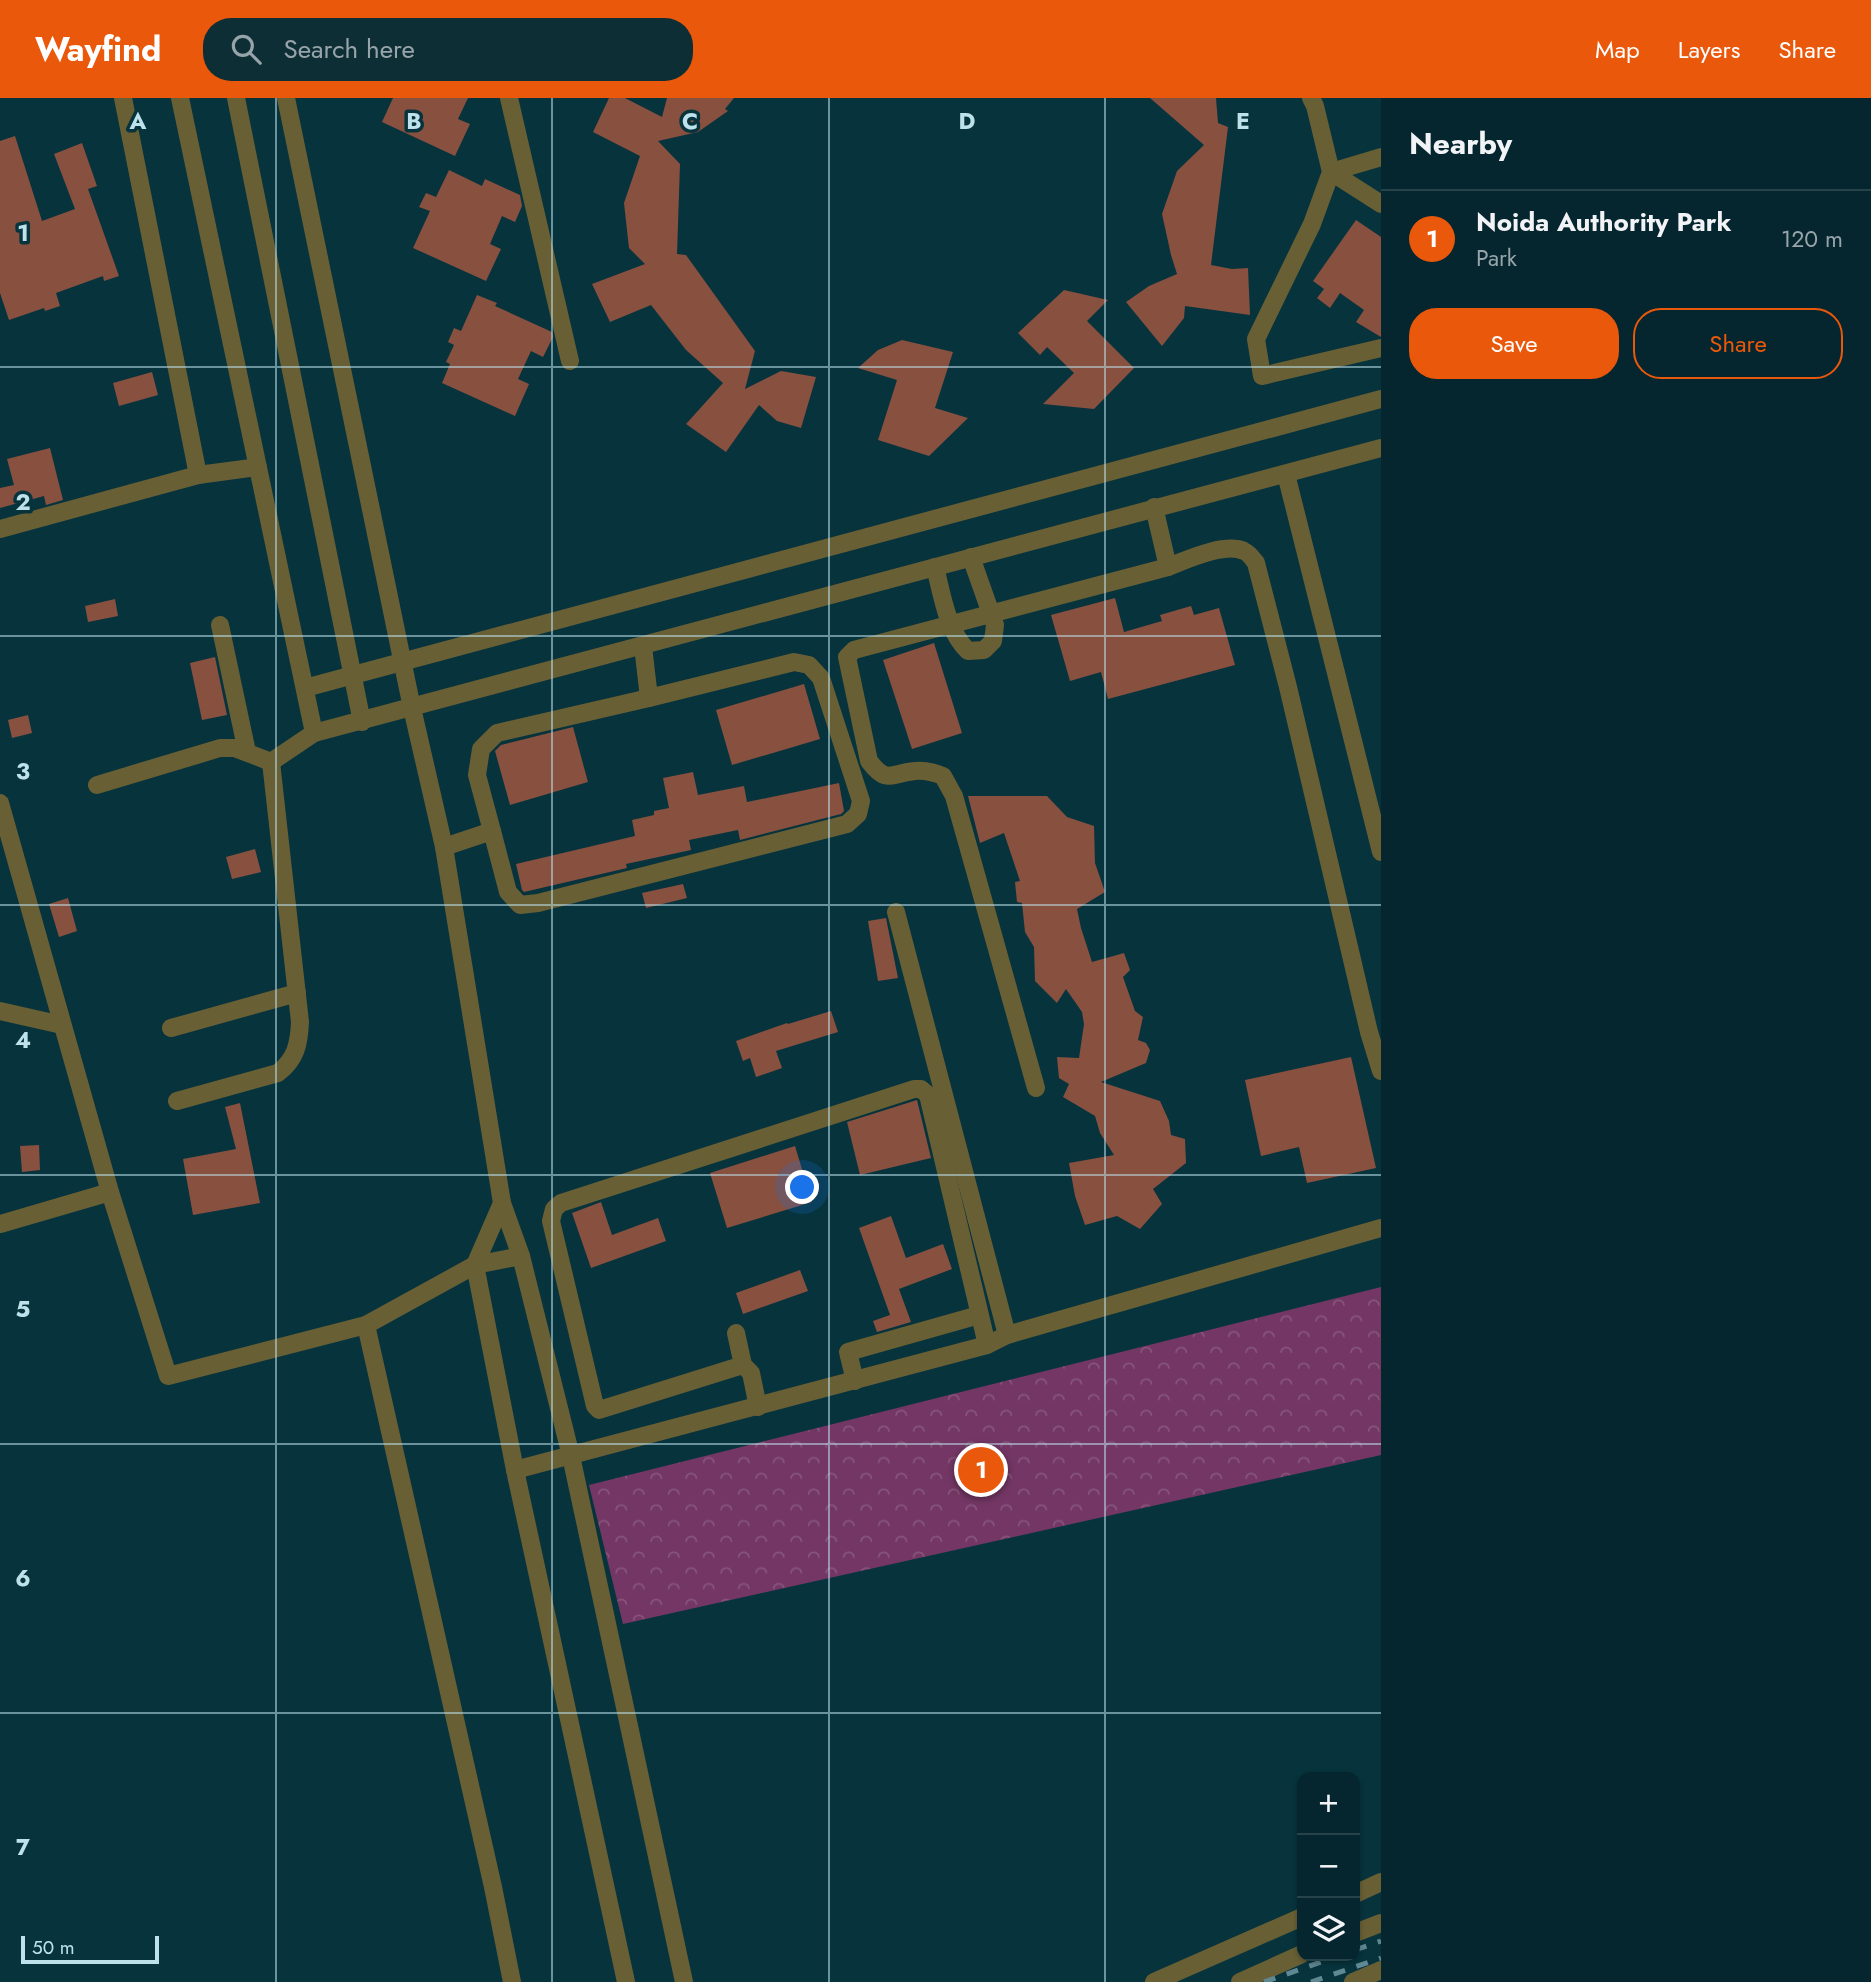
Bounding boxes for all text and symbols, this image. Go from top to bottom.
search box [203,18,693,81]
text: Wayfind [35,26,161,73]
icon: search [227,30,265,68]
text: Search here [283,30,415,68]
text: Map [1595,32,1640,67]
text: Layers [1678,32,1740,67]
text: Share [1778,32,1836,67]
text: A [129,104,147,138]
text: B [406,104,422,138]
text: C [682,104,698,138]
text: D [959,104,976,138]
text: E [1236,104,1250,138]
text: Nearby [1409,122,1512,165]
text: Noida Authority Park [1476,203,1732,241]
text: 1 [17,216,29,250]
text: 1 [1426,222,1438,256]
text: 120 m [1781,222,1843,256]
text: Park [1476,241,1517,275]
button: Save [1409,308,1619,379]
button: Share [1633,308,1843,379]
text: 2 [15,485,31,519]
text: 3 [16,754,30,788]
text: 4 [15,1023,31,1057]
your location [785,1170,819,1204]
text: 5 [16,1292,30,1326]
pin: 1 [958,1444,1004,1496]
text: 6 [15,1561,31,1595]
map controls [1297,1772,1360,1961]
button: + [1297,1772,1360,1835]
text: 7 [16,1830,30,1864]
button: − [1297,1835,1360,1898]
button: layers [1297,1898,1360,1961]
scale bar [21,1933,159,1965]
text: 50 m [32,1934,75,1961]

